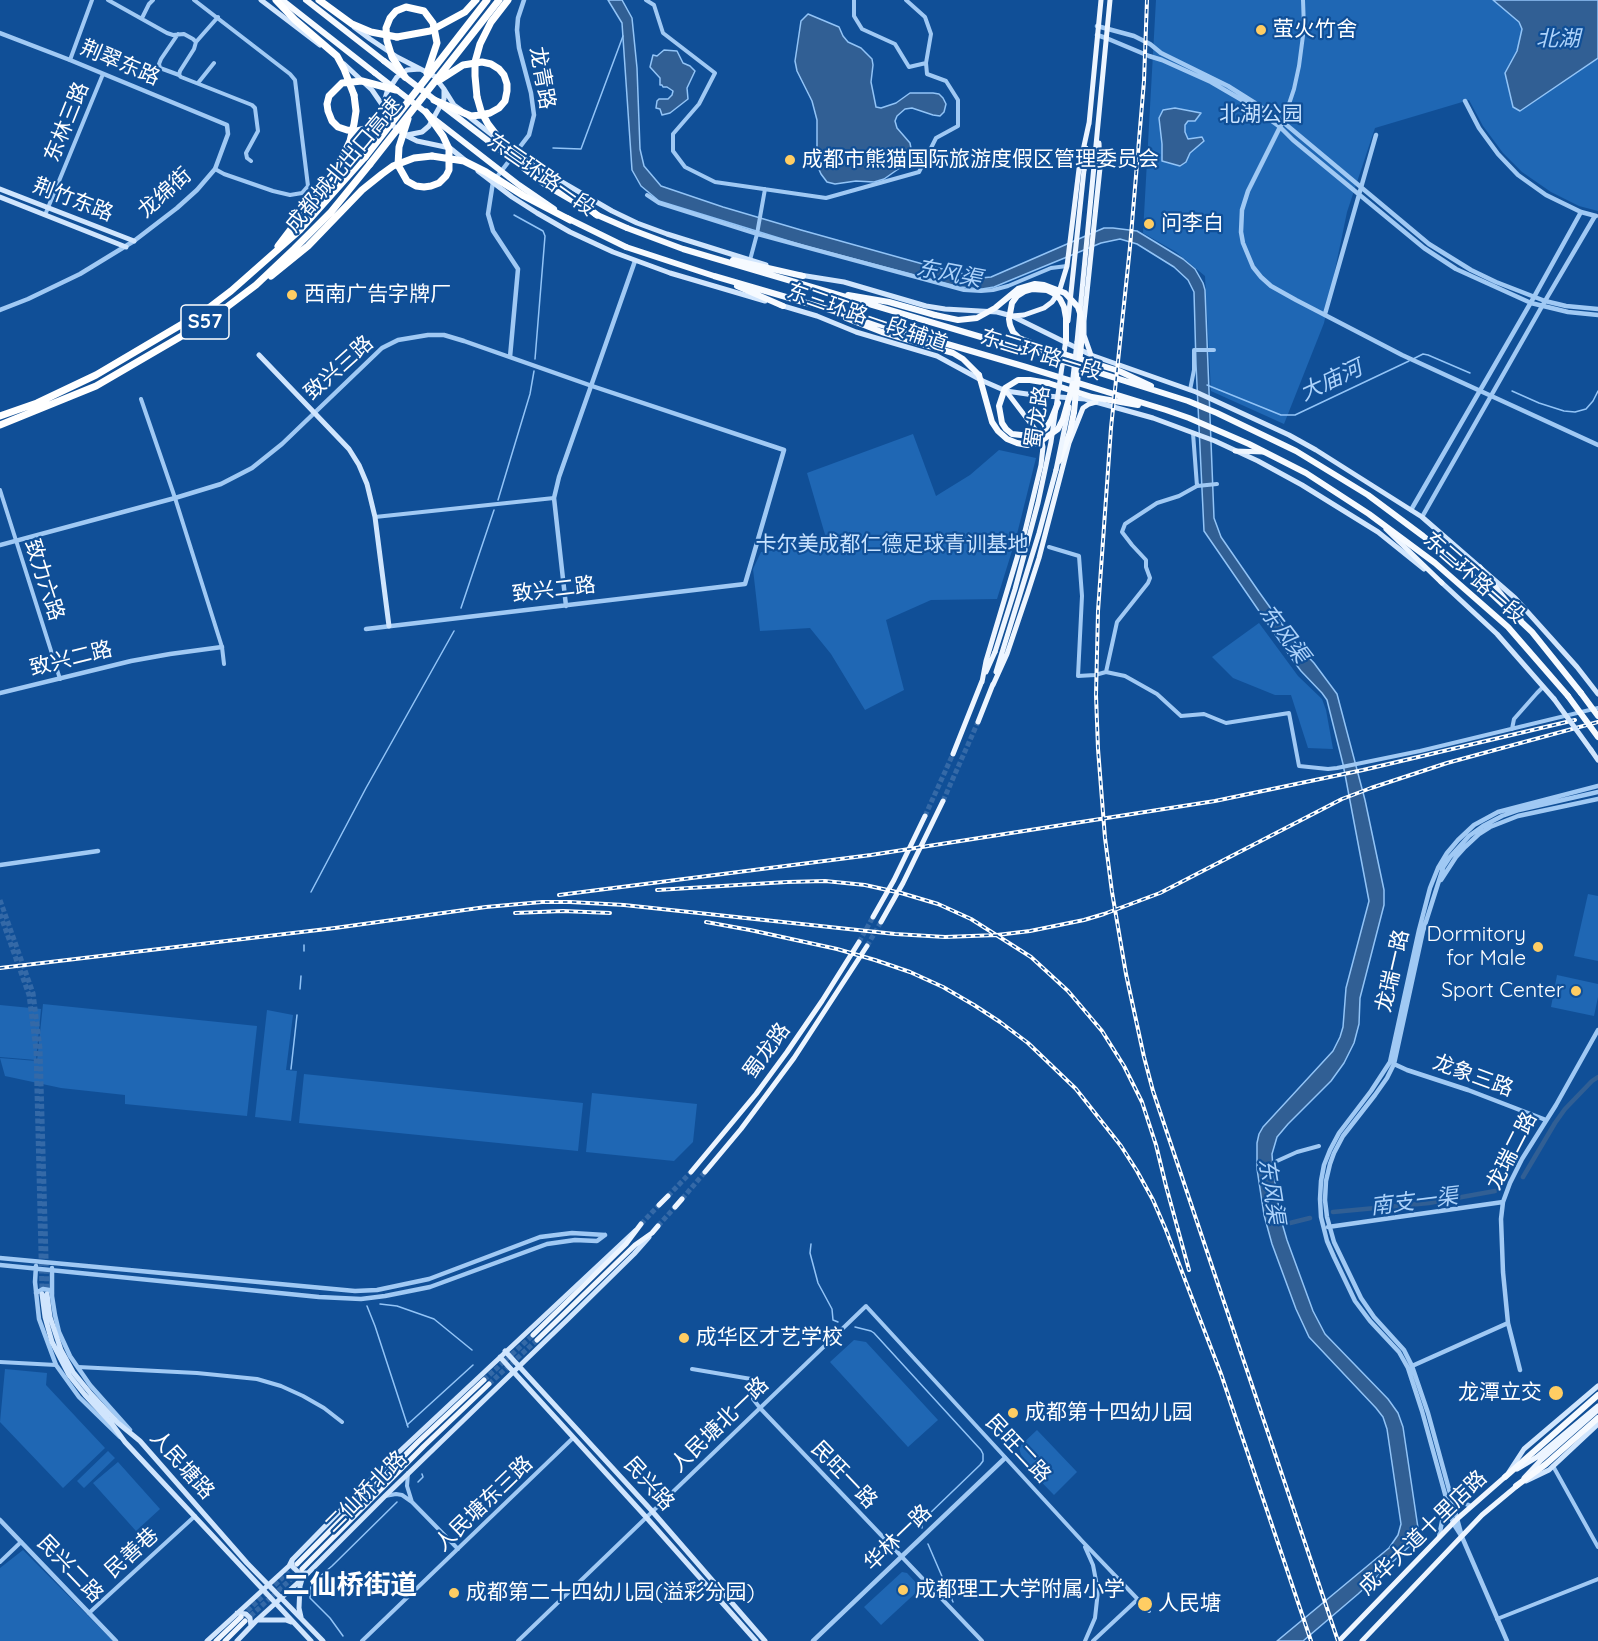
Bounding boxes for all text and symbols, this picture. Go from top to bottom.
place label: 萤火竹舍 [1273,17,1357,43]
marker: 萤火竹舍 [1254,23,1268,37]
water label: 北湖 [1536,26,1580,52]
street label: 荆翠东路 [76,35,164,91]
street label: 龙青路 [524,45,560,111]
street label: 东林三路 [40,78,94,166]
street label: 成都城北出口高速 [280,93,408,237]
park label: 北湖公园 [1219,102,1303,128]
street label: 东三环路一段 [482,129,600,221]
place label: 成都市熊猫国际旅游度假区管理委员会 [802,147,1159,173]
marker: 成都市熊猫国际旅游度假区管理委员会 [783,153,797,167]
street label: 龙绵街 [133,163,197,223]
street label: 荆竹东路 [29,173,117,227]
place label: 问李白 [1161,211,1224,237]
marker: 问李白 [1142,217,1156,231]
water label: 东风渠 [914,255,984,293]
street label: 东三环路一段辅道 [783,279,951,357]
place label: 西南广告字牌厂 [304,282,451,308]
marker: 西南广告字牌厂 [285,288,299,302]
road number: S57 [181,305,229,339]
street label: 东三环路一段 [977,325,1105,385]
street label: 致兴三路 [299,331,379,405]
water label: 大庙河 [1296,355,1366,407]
street label: 蜀龙路 [1021,384,1055,450]
street label: 东三环路一段 [1418,527,1530,629]
park label: 卡尔美成都仁德足球青训基地 [756,532,1028,558]
street label: 致力六路 [19,536,69,624]
street label: 致兴二路 [511,572,597,608]
water label: 东风渠 [1254,600,1314,668]
street label: 致兴二路 [27,637,115,681]
place label: Dormitory for Male [1427,922,1526,972]
street label: 龙瑞一路 [1371,927,1415,1015]
marker: Dormitory for Male [1531,940,1545,954]
place label: Sport Center [1441,978,1564,1004]
marker: Sport Center [1569,984,1583,998]
street label: 蜀龙路 [738,1018,796,1084]
street label: 龙象三路 [1429,1050,1517,1102]
street label: 龙瑞二路 [1482,1108,1542,1194]
water label: 东风渠 [1253,1156,1289,1226]
water label: 南支一渠 [1369,1184,1459,1220]
place label: 成华区才艺学校 [696,1325,843,1351]
marker: 成华区才艺学校 [677,1331,691,1345]
street label: 人民塘北一路 [666,1372,774,1478]
place label: 龙潭立交 [1458,1380,1542,1406]
marker: 龙潭立交 [1547,1384,1565,1402]
place label: 成都第十四幼儿园 [1025,1400,1193,1426]
marker: 成都第十四幼儿园 [1006,1406,1020,1420]
street label: 民旺二路 [980,1410,1056,1488]
street label: 人民塘路 [145,1425,219,1505]
street label: 民旺一路 [806,1436,882,1514]
street label: 二仙桥北路 [320,1446,412,1538]
street label: 人民塘东三路 [430,1451,538,1557]
street label: 民兴路 [619,1452,679,1516]
street label: 成华大道十里店路 [1354,1466,1492,1600]
street label: 华林一路 [859,1500,937,1576]
street label: 民善巷 [100,1523,164,1583]
street label: 民兴二路 [32,1530,108,1608]
district label: 二仙桥街道 [283,1570,417,1602]
place label: 成都理工大学附属小学 [915,1577,1125,1603]
place label: 成都第二十四幼儿园(溢彩分园) [466,1580,755,1606]
marker: 成都理工大学附属小学 [896,1583,910,1597]
marker: 成都第二十四幼儿园(溢彩分园) [447,1586,461,1600]
place label: 人民塘 [1158,1591,1221,1617]
marker: 人民塘 [1136,1595,1154,1613]

